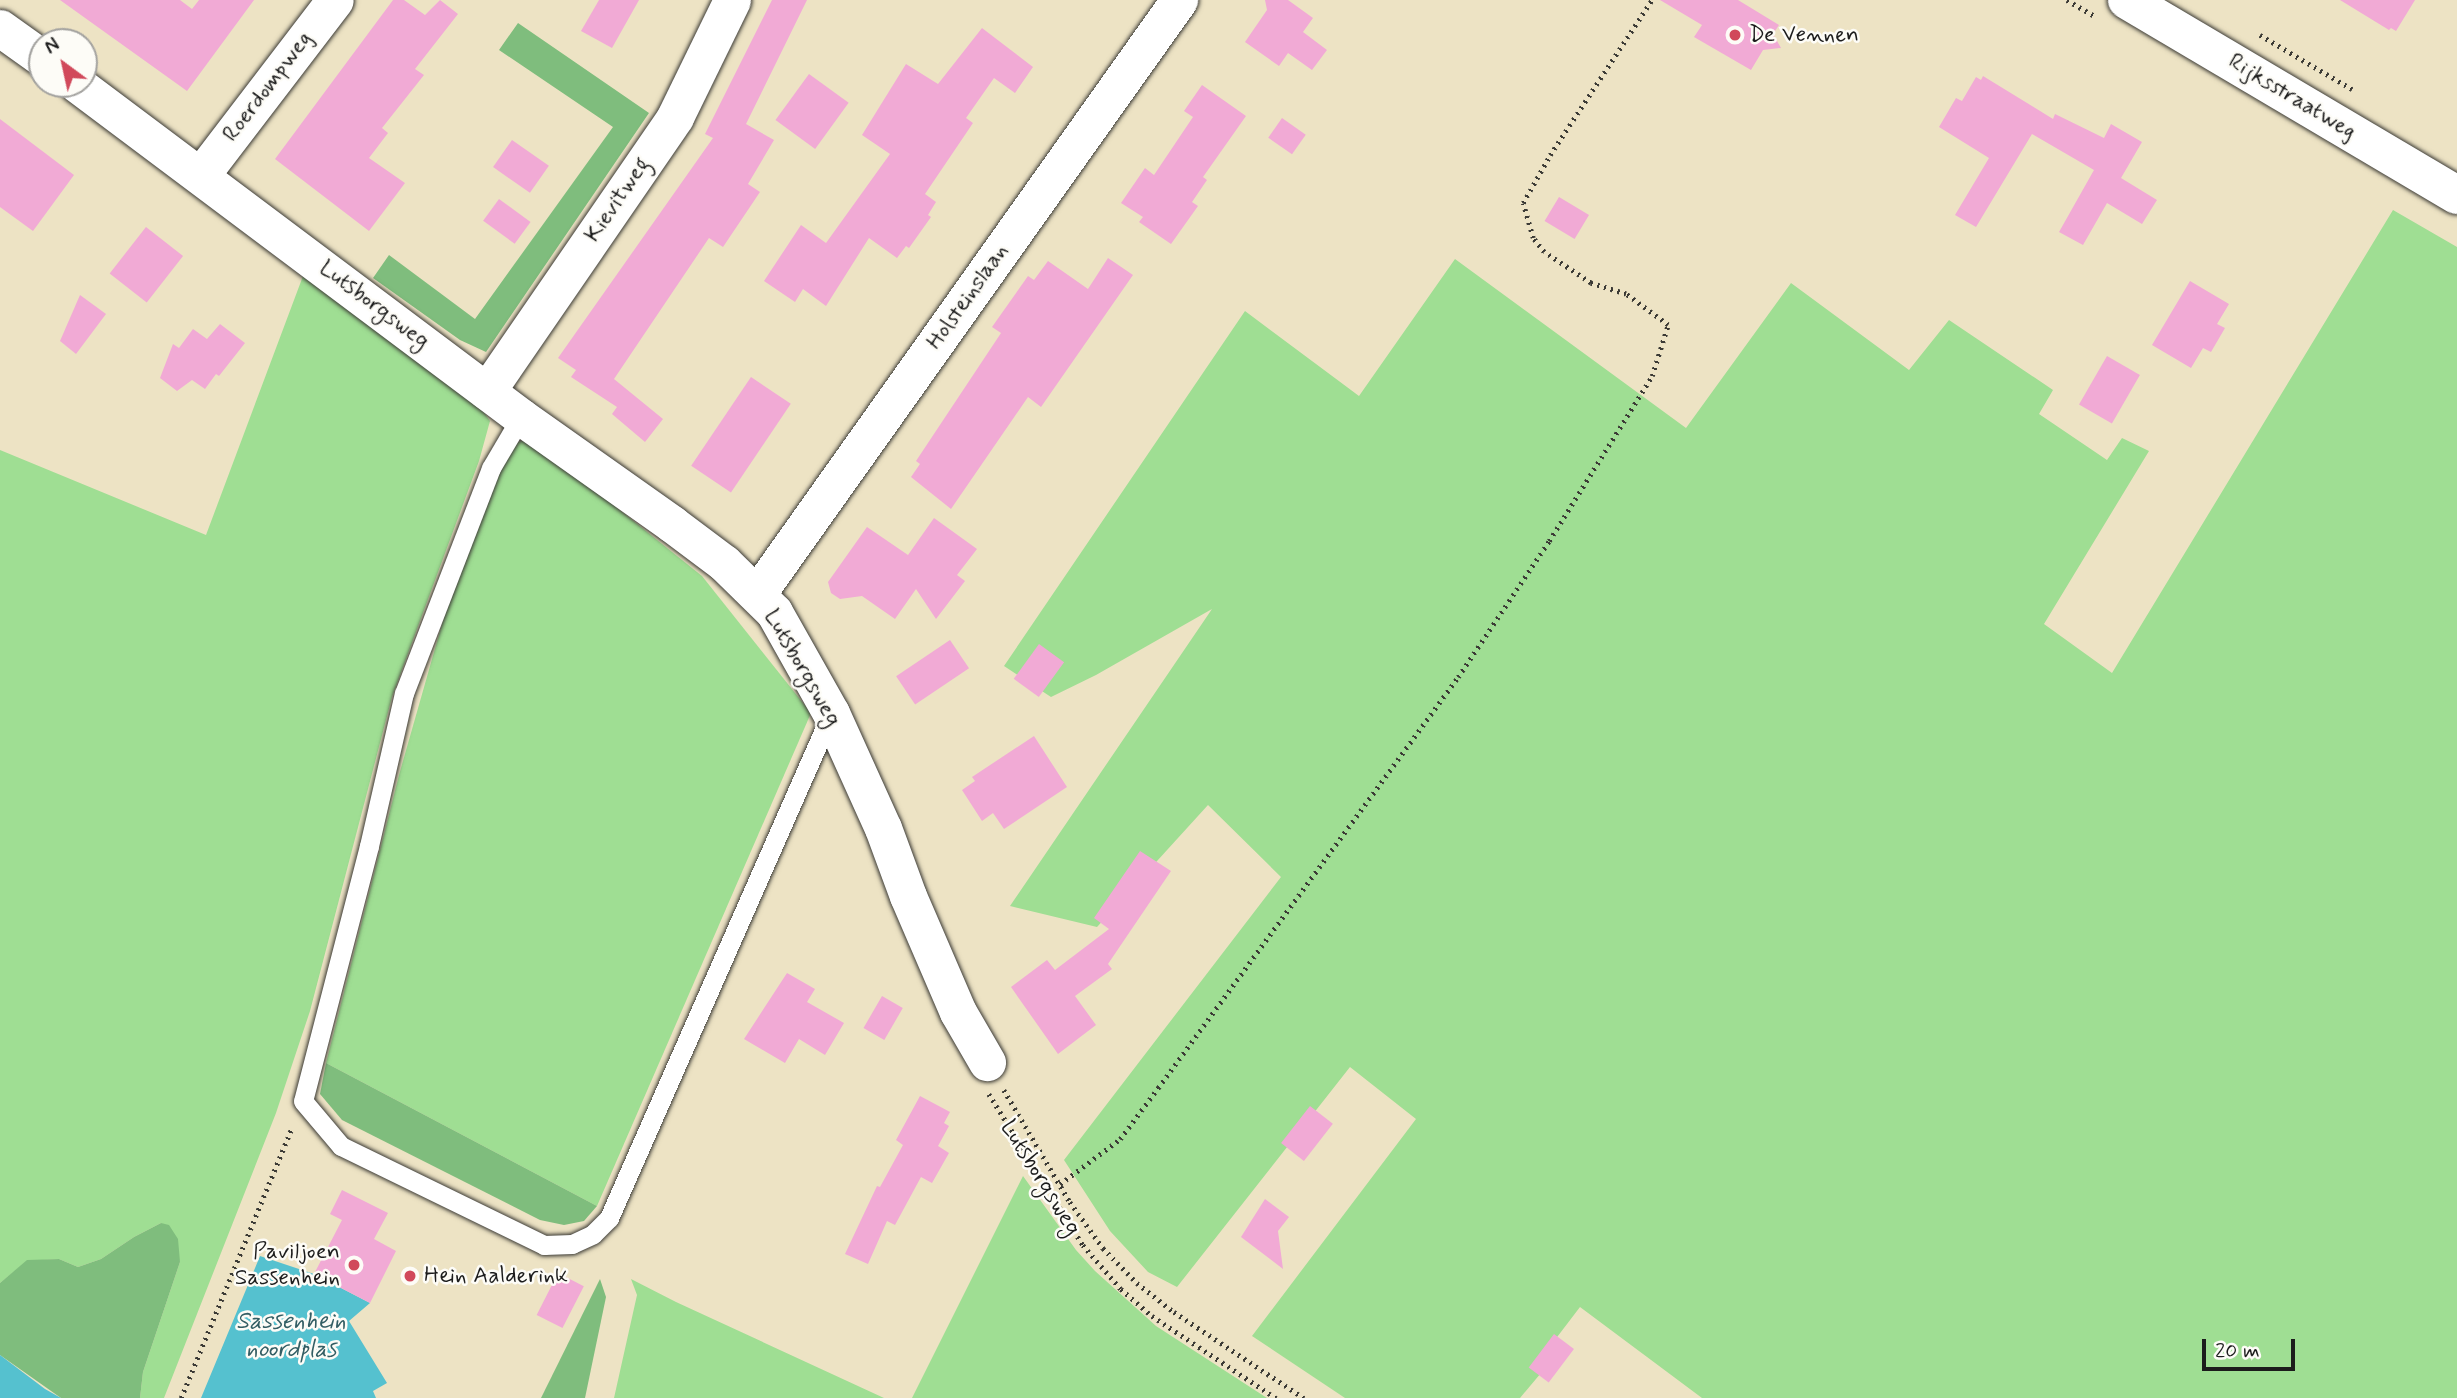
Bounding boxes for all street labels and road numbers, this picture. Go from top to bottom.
street label: Roerdompweg [217,26,319,148]
street label: Rijksstraatweg [2223,48,2361,146]
street label: Kievitweg [579,152,657,248]
street label: Holsteinslaan [921,239,1015,355]
street label: Lutsborgsweg [313,255,435,355]
street label: Lutsborgsweg [757,604,847,732]
street label: Lutsborgsweg [994,1115,1086,1241]

